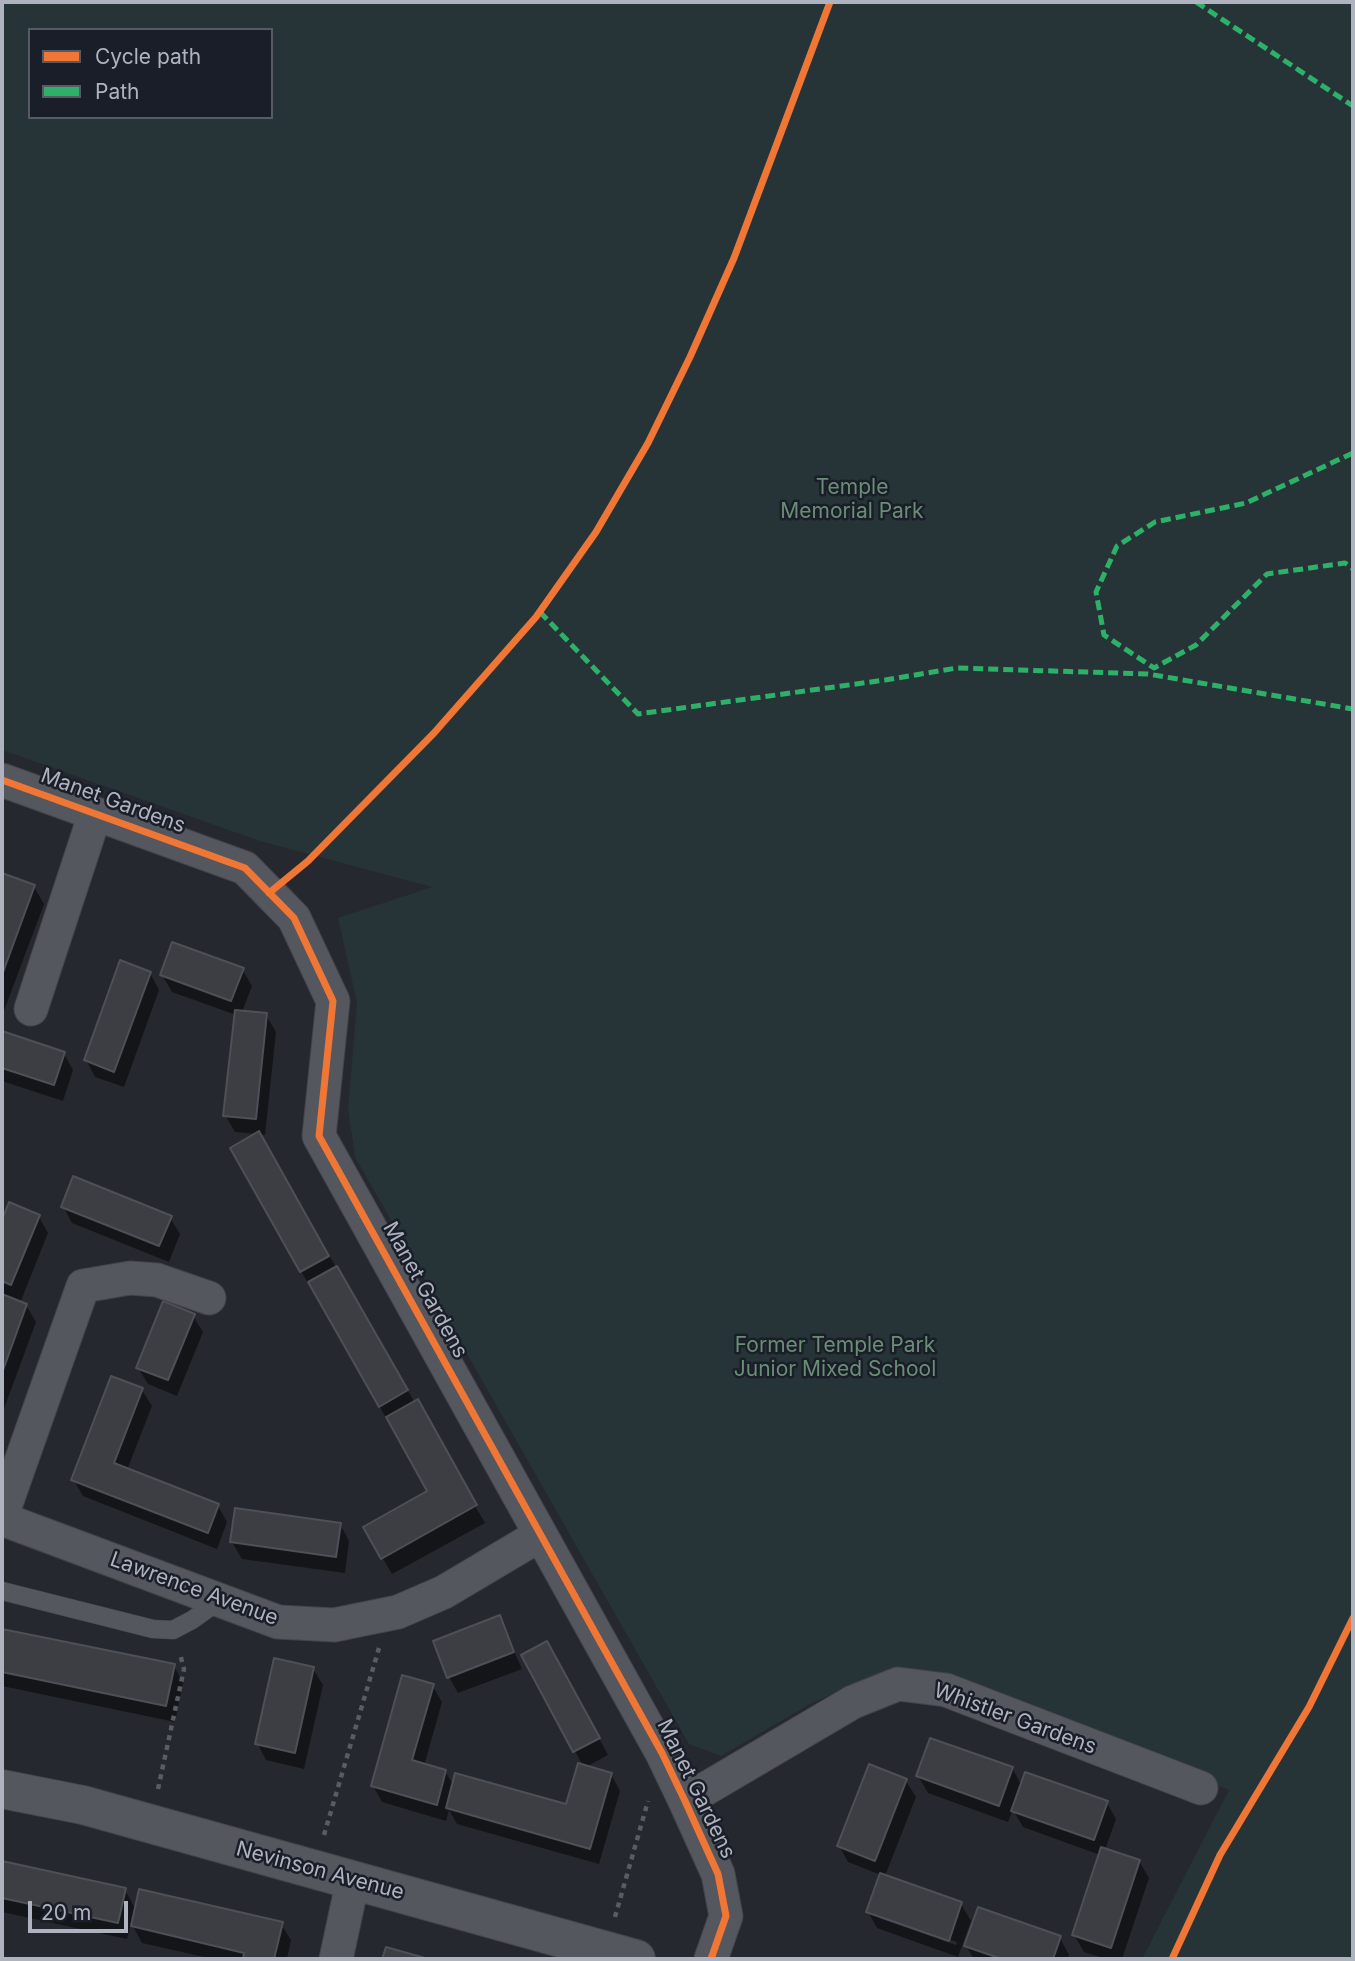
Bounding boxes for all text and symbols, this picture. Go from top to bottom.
legend [28,28,273,119]
text: Cycle path [95,44,201,69]
text: Path [95,79,140,104]
park label: Temple Memorial Park [780,475,924,525]
street label: Manet Gardens [37,763,189,839]
street label: Manet Gardens [377,1218,473,1362]
park label: Former Temple Park Junior Mixed School [734,1333,936,1383]
street label: Lawrence Avenue [107,1547,281,1631]
street label: Whistler Gardens [930,1678,1100,1760]
street label: Manet Gardens [651,1715,741,1863]
street label: Nevinson Avenue [233,1836,407,1906]
scale bar [32,1888,131,1932]
text: 20 m [41,1900,91,1925]

